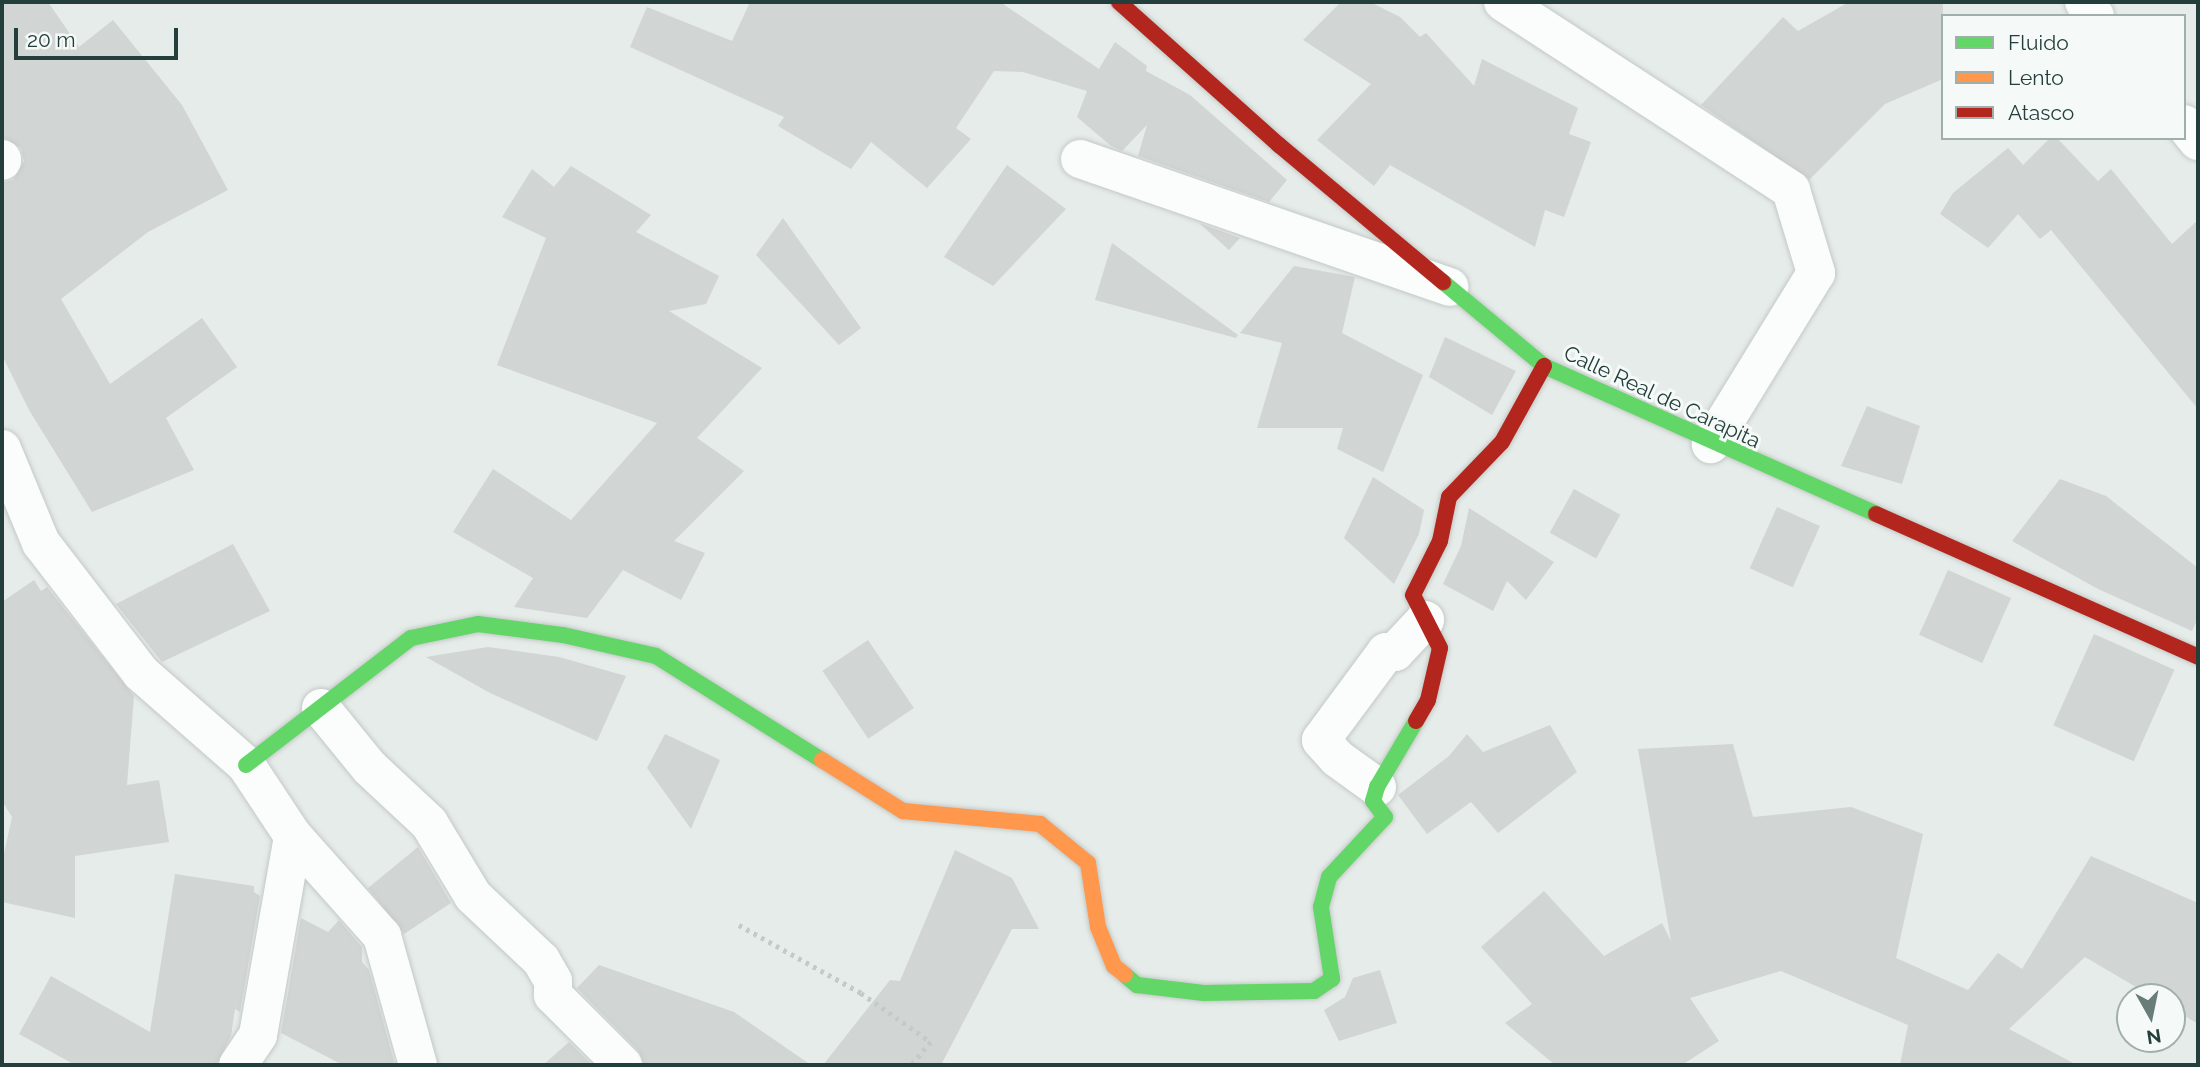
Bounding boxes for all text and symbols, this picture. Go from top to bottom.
scale bar [18,14,182,58]
legend [1941,14,2186,140]
text: 20 m [27,27,75,52]
text: Fluido [2008,30,2069,55]
text: Lento [2008,65,2064,90]
text: Atasco [2008,100,2074,125]
street label: Calle Real de Carapita [1559,340,1765,454]
north arrow [2116,983,2186,1053]
text: N [2145,1025,2163,1049]

